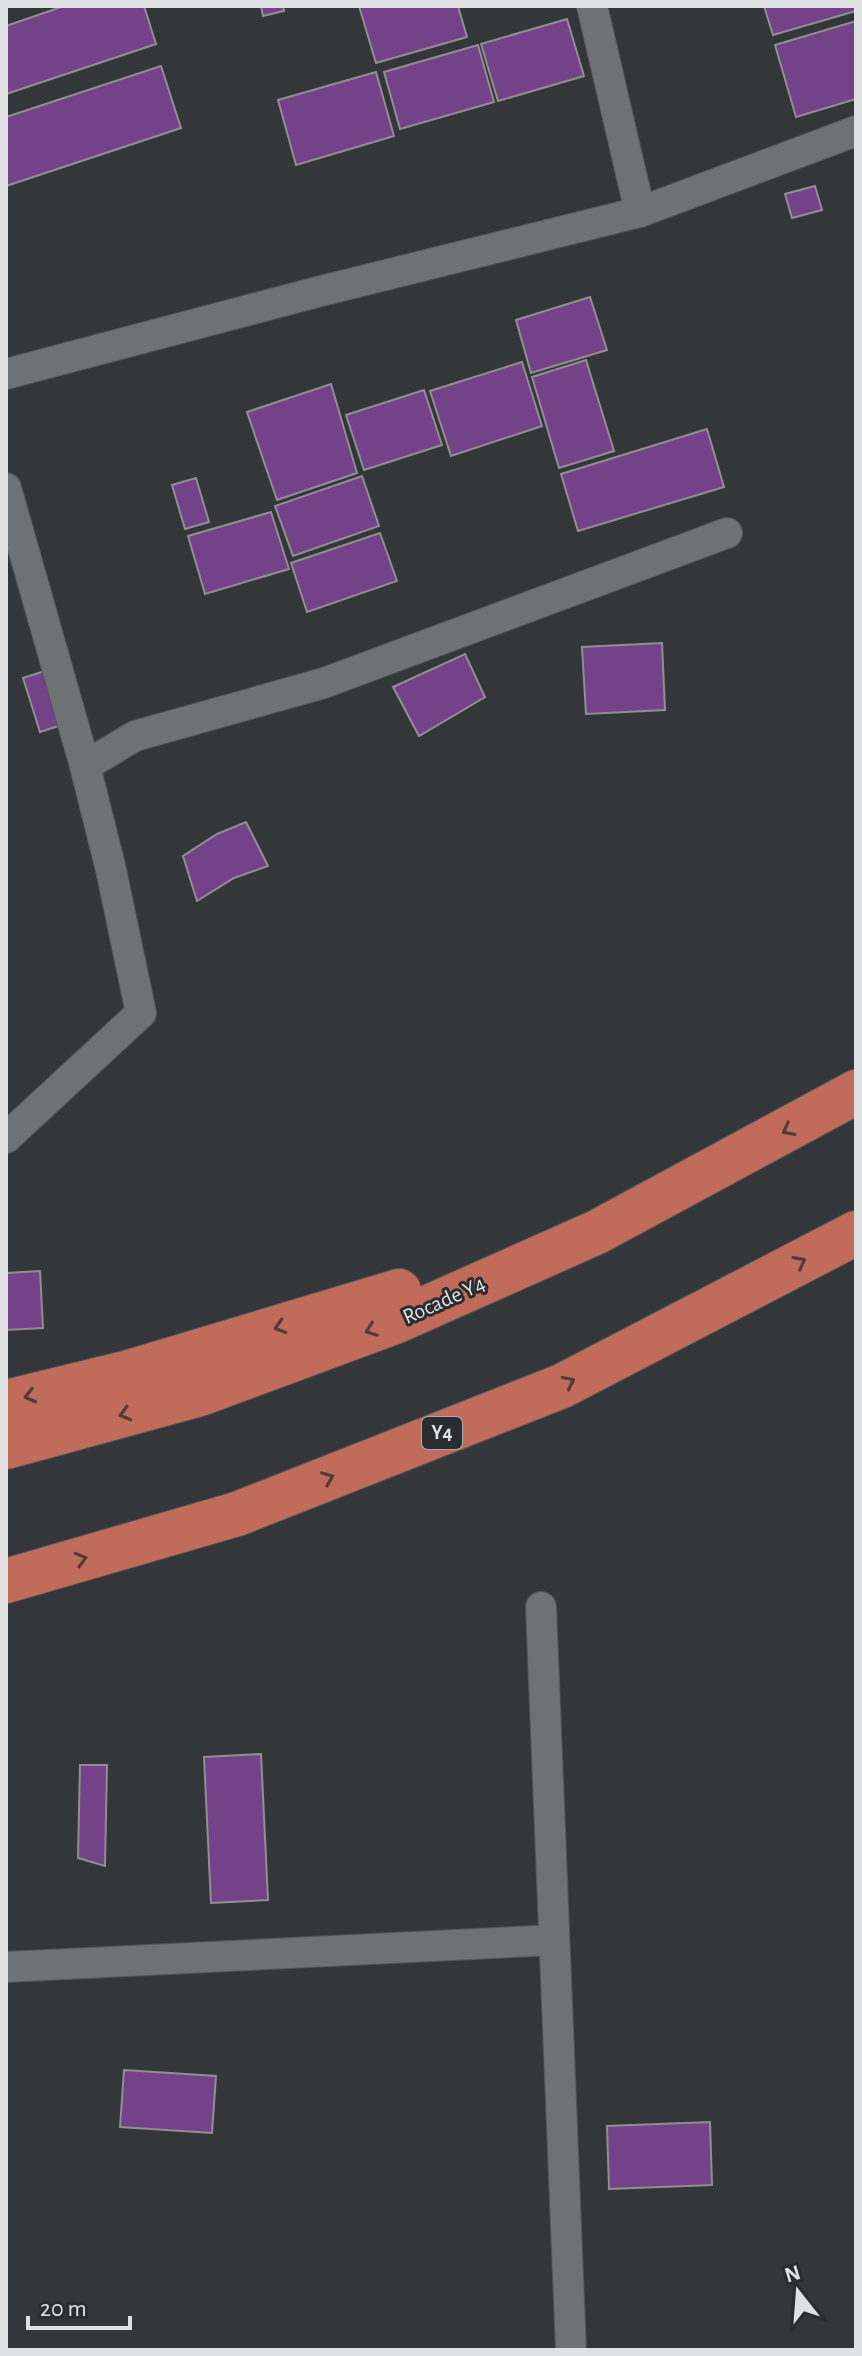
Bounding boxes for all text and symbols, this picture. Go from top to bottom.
one-way arrow [782,1120,796,1135]
one-way arrow [791,1256,806,1271]
street label: Rocade Y4 [399,1272,489,1328]
one-way arrow [274,1318,288,1334]
one-way arrow [365,1321,379,1337]
one-way arrow [561,1376,576,1392]
one-way arrow [24,1387,38,1404]
one-way arrow [119,1405,133,1422]
road number: Y4 [422,1417,462,1449]
one-way arrow [320,1472,334,1488]
one-way arrow [74,1552,87,1568]
north arrow [758,2252,838,2332]
text: N [782,2261,803,2287]
scale bar [28,2280,130,2330]
text: 20 m [40,2297,87,2321]

